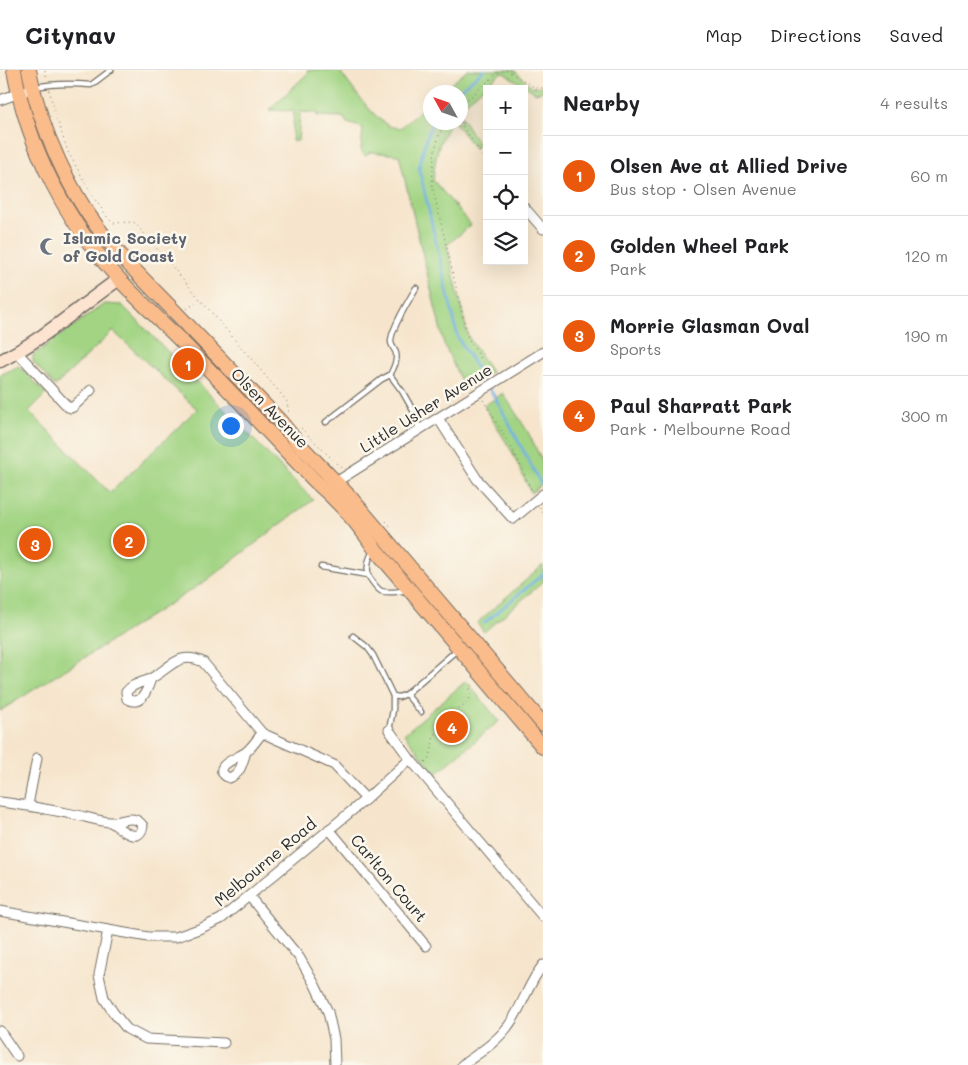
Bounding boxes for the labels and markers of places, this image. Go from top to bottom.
place label: Islamic Society of Gold Coast [63,227,187,266]
mosque icon: Islamic Society of Gold Coast [39,237,59,257]
pin: 1 [172,345,204,383]
pin: 2 [113,522,145,560]
pin: 3 [19,525,51,563]
pin: 4 [436,708,468,746]

